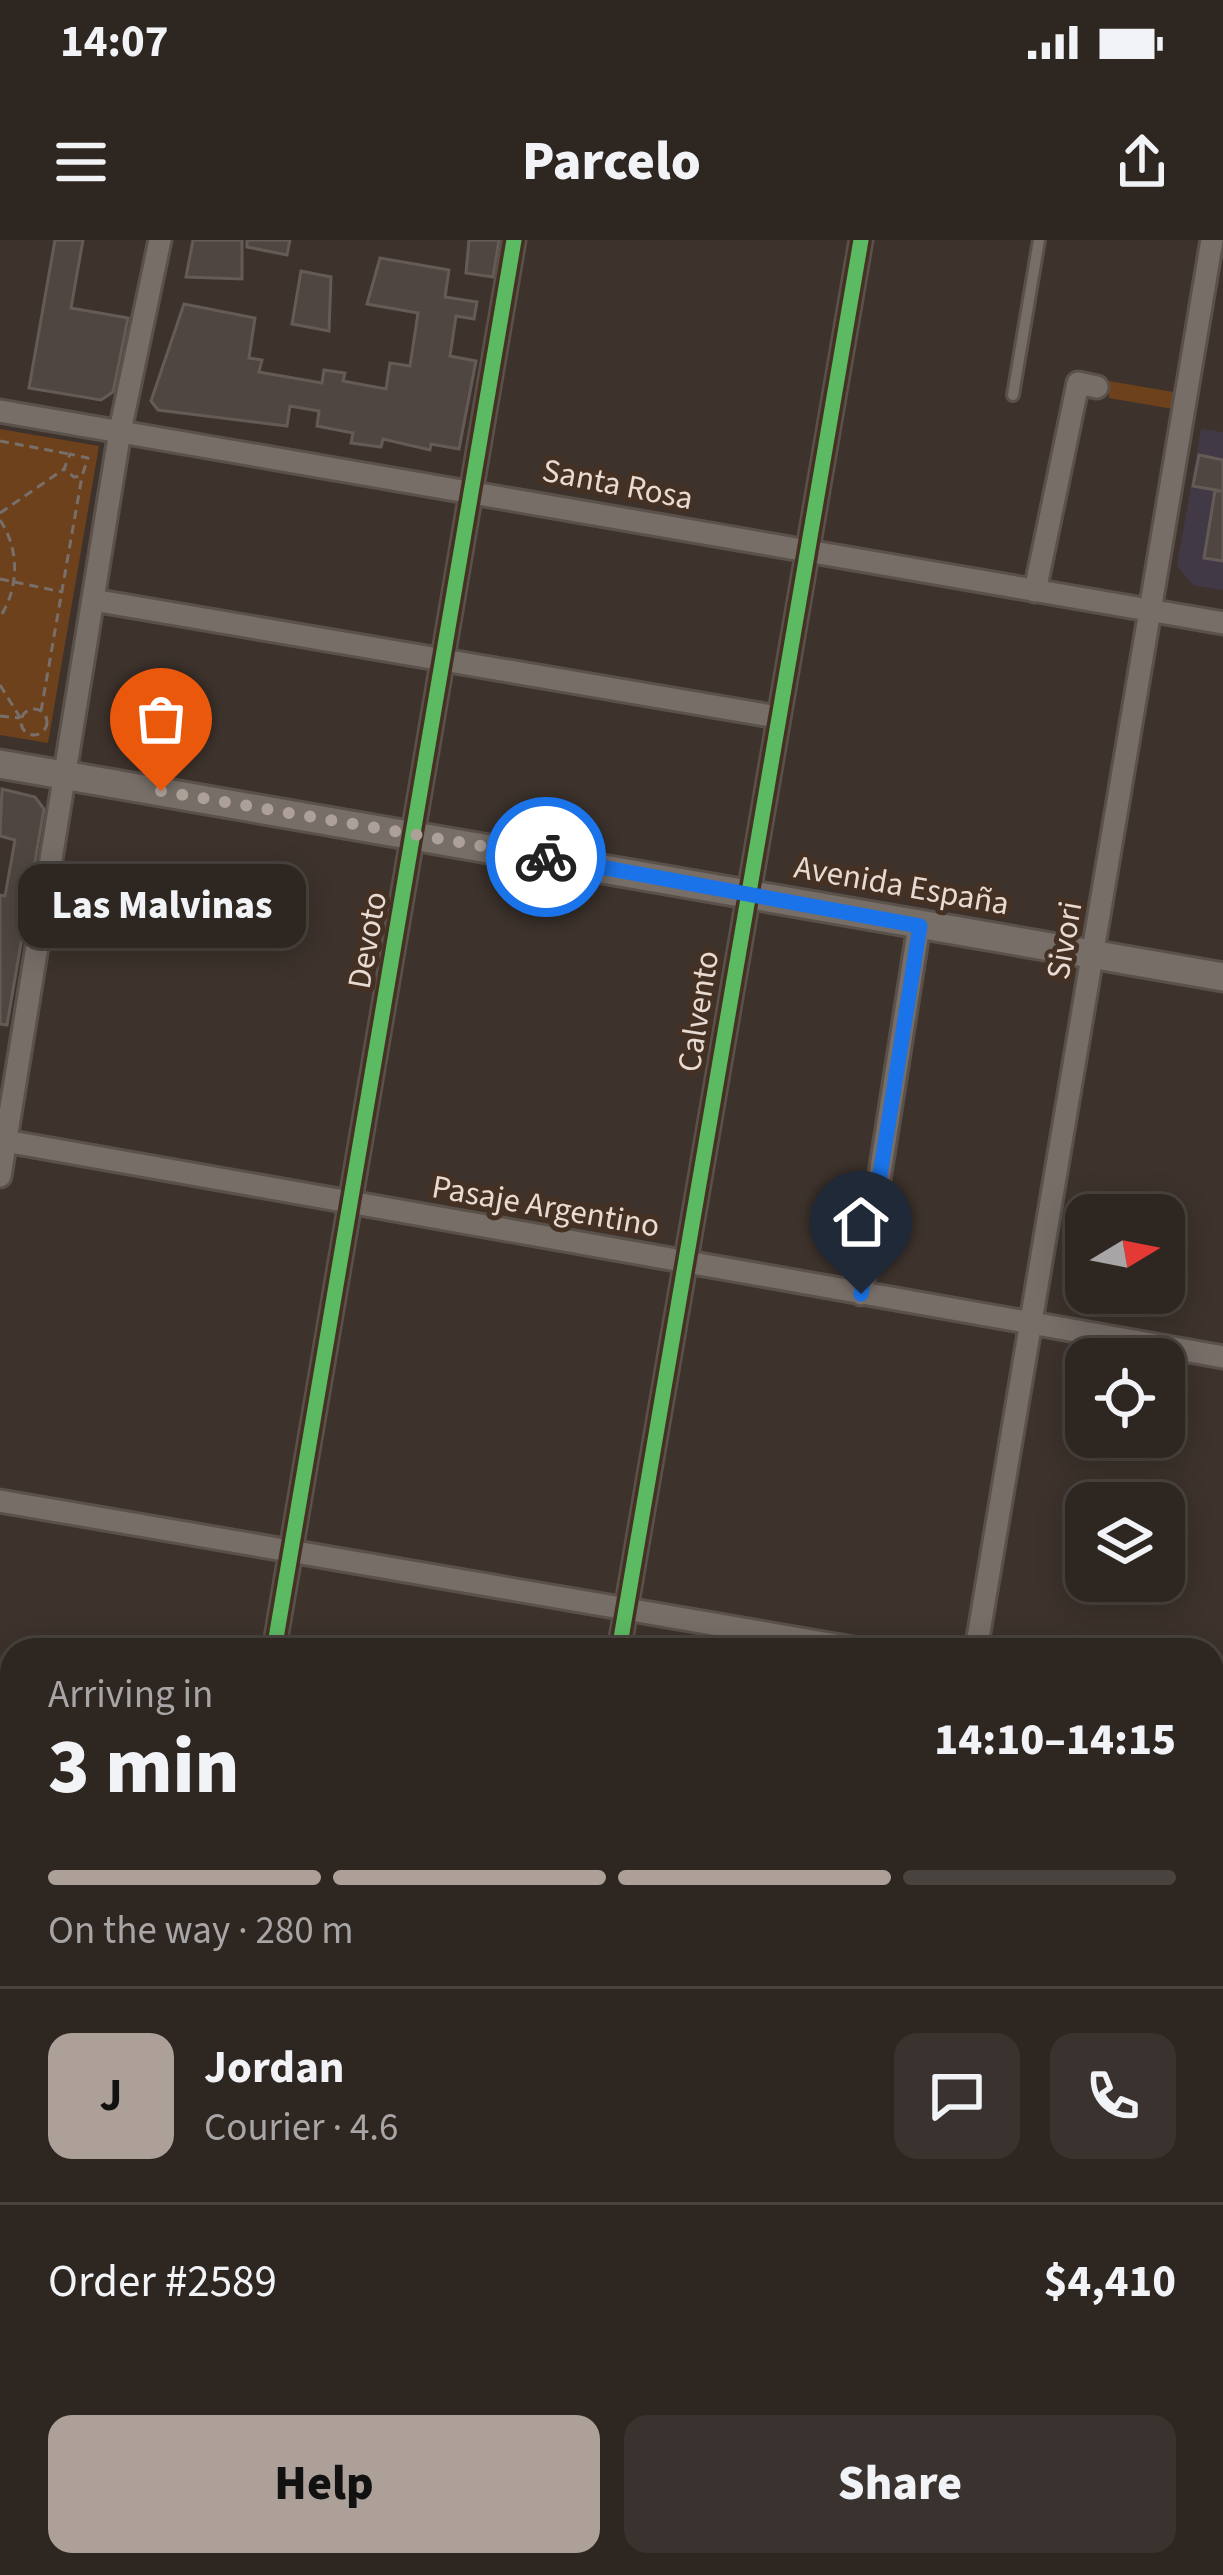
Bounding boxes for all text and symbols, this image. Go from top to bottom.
text: 14:07 [60,10,169,74]
text: Parcelo [522,124,701,201]
icon: menu [48,129,114,195]
icon: share [1109,129,1175,195]
street label: Santa Rosa [538,447,697,522]
pin [110,668,212,791]
icon: bag [128,686,194,752]
courier [486,797,606,917]
icon: bike [513,824,579,890]
street label: Avenida España [791,843,1013,928]
callout: Las Malvinas [17,863,305,947]
text: Las Malvinas [51,878,273,934]
street label: Devoto [336,888,399,993]
street label: Sivori [1035,898,1094,983]
street label: Calvento [666,947,731,1075]
street label: Pasaje Argentino [428,1163,663,1250]
pin [810,1171,912,1294]
icon: home [828,1189,894,1255]
north arrow [1065,1194,1185,1314]
map controls [1065,1194,1185,1602]
button: locate [1065,1338,1185,1458]
button: layers [1065,1482,1185,1602]
text: Arriving in [48,1667,213,1723]
text: 14:10–14:15 [934,1708,1176,1772]
text: 3 min [48,1712,240,1823]
text: On the way · 280 m [48,1903,354,1959]
button: chat [894,2033,1020,2159]
button: phone [1050,2033,1176,2159]
text: Jordan [204,2036,345,2100]
text: J [100,2064,122,2128]
text: Courier · 4.6 [204,2100,398,2156]
text: Order #2589 [48,2250,277,2314]
text: $4,410 [1044,2250,1176,2314]
button: Help [48,2415,600,2553]
button: Share [624,2415,1176,2553]

